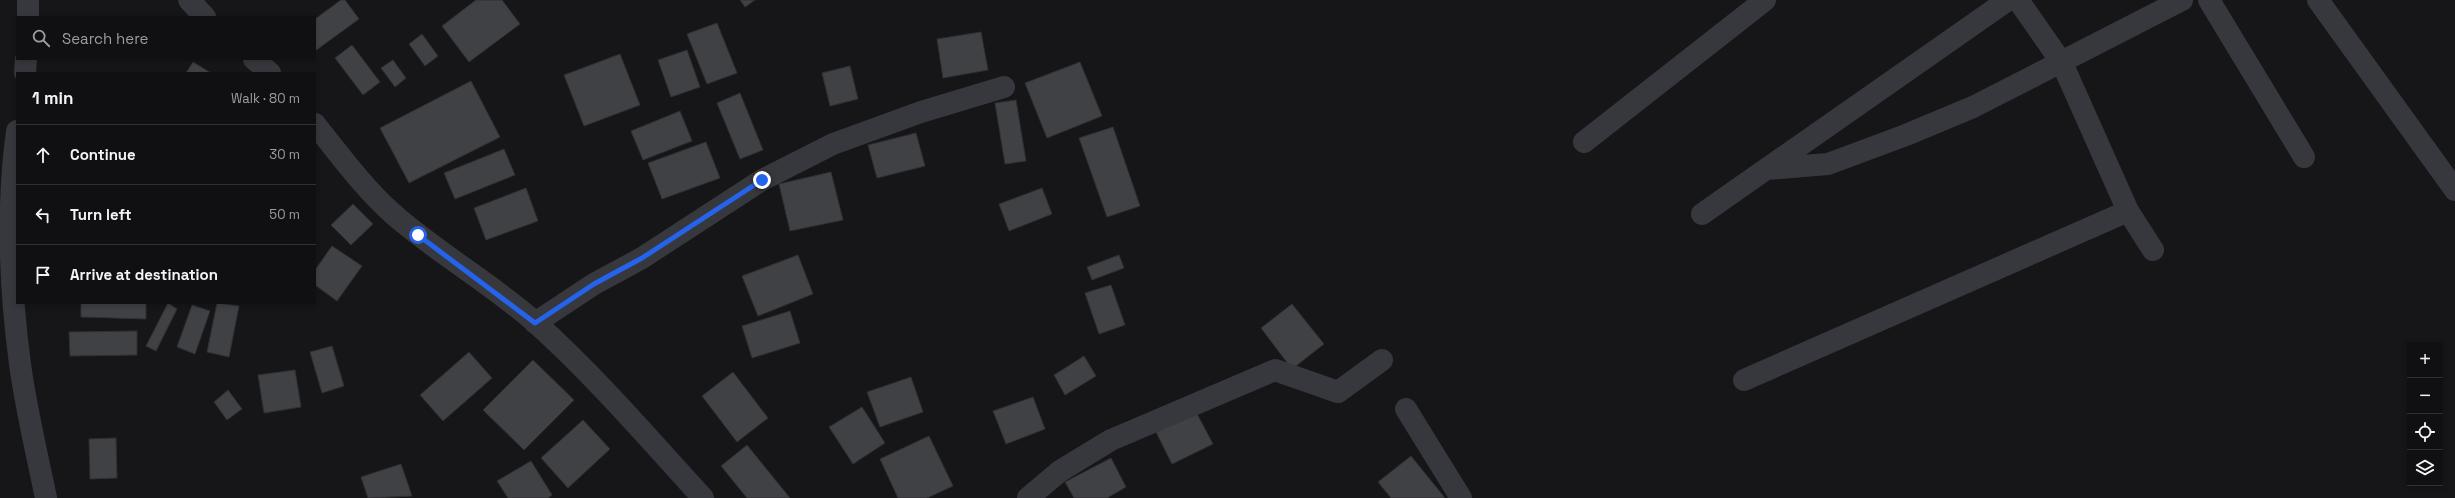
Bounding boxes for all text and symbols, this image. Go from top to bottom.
search box [16,16,316,60]
icon: search [30,27,52,49]
text: Search here [62,29,148,48]
text: 1 min [32,87,74,109]
text: Walk · 80 m [231,90,300,107]
icon: ahead [32,144,54,166]
text: Continue [70,145,136,164]
text: 30 m [269,146,300,163]
route end [753,171,771,189]
icon: left [32,204,54,226]
text: Turn left [70,205,132,224]
text: 50 m [269,206,300,223]
route start [409,226,427,244]
icon: arrive [32,264,54,286]
text: Arrive at destination [70,265,218,284]
map controls [2407,342,2443,486]
button: + [2407,342,2443,378]
button: − [2407,378,2443,414]
button: locate [2407,414,2443,450]
button: layers [2407,450,2443,486]

